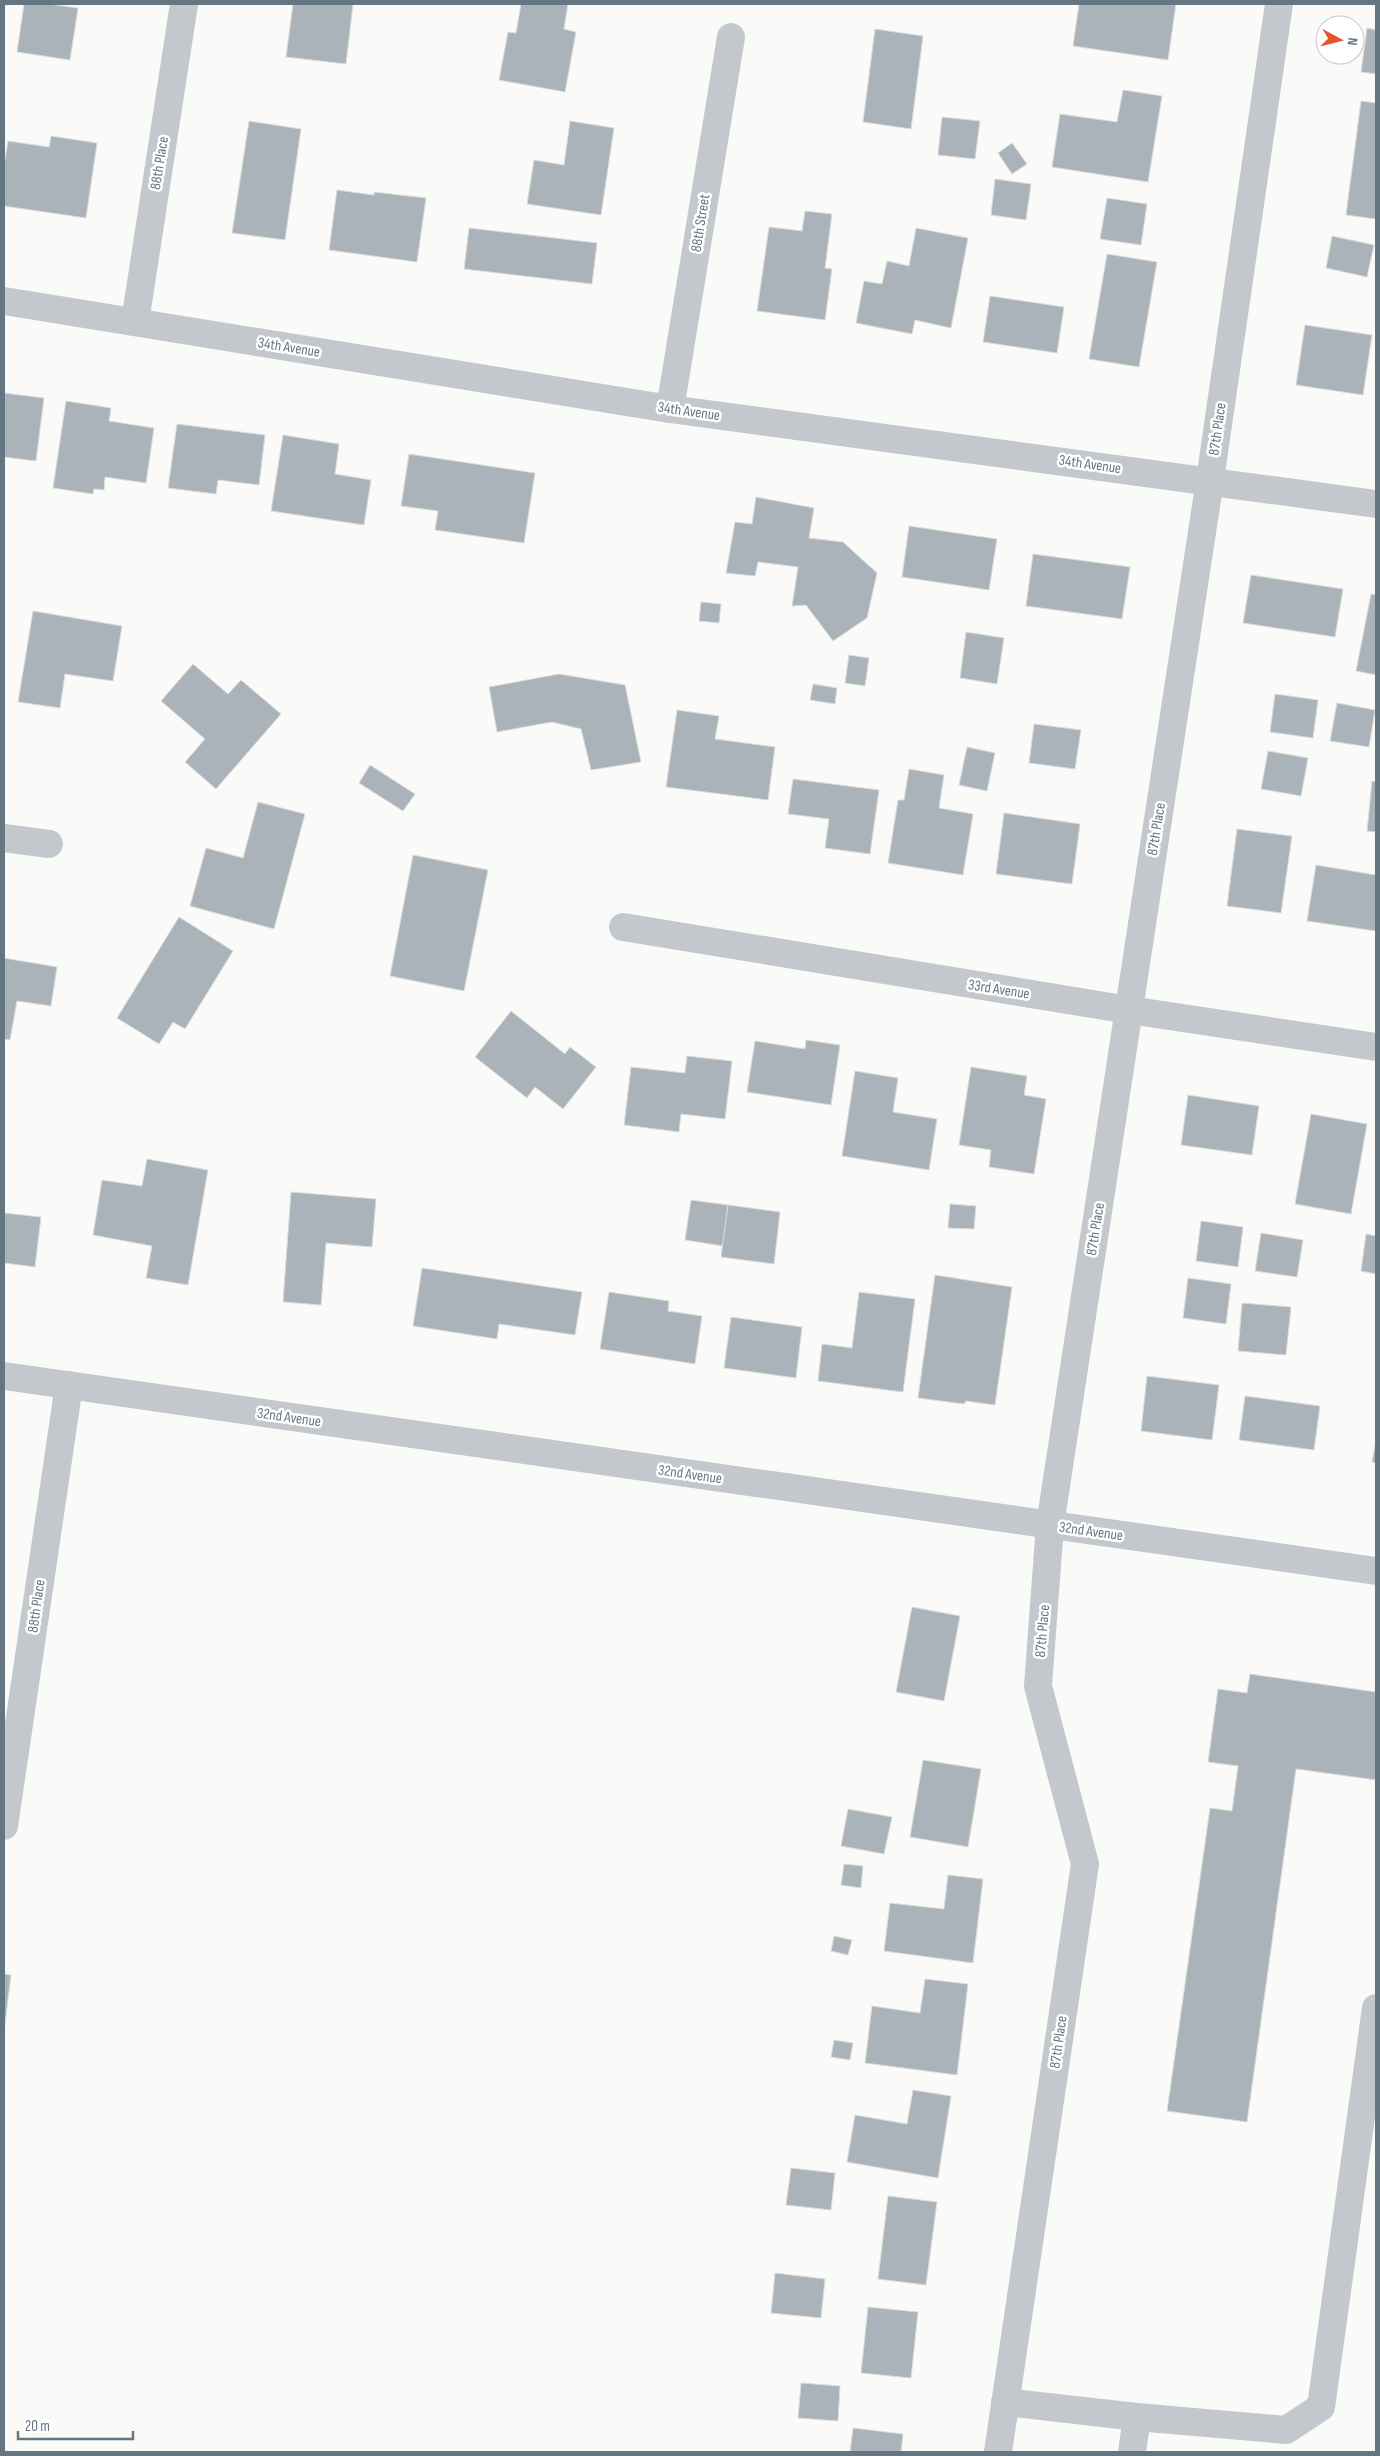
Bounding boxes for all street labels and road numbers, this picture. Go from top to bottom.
street label: 88th Place [146,135,173,191]
street label: 88th Street [687,192,714,253]
street label: 34th Avenue [257,333,321,362]
street label: 34th Avenue [657,398,721,425]
street label: 87th Place [1204,402,1231,457]
street label: 34th Avenue [1058,451,1122,478]
street label: 87th Place [1143,801,1170,857]
street label: 33rd Avenue [967,975,1031,1004]
street label: 87th Place [1082,1201,1109,1257]
street label: 32nd Avenue [256,1404,322,1431]
street label: 32nd Avenue [657,1461,723,1488]
street label: 32nd Avenue [1058,1518,1124,1545]
street label: 88th Place [23,1578,50,1634]
street label: 87th Place [1031,1604,1054,1658]
street label: 87th Place [1045,2015,1072,2070]

